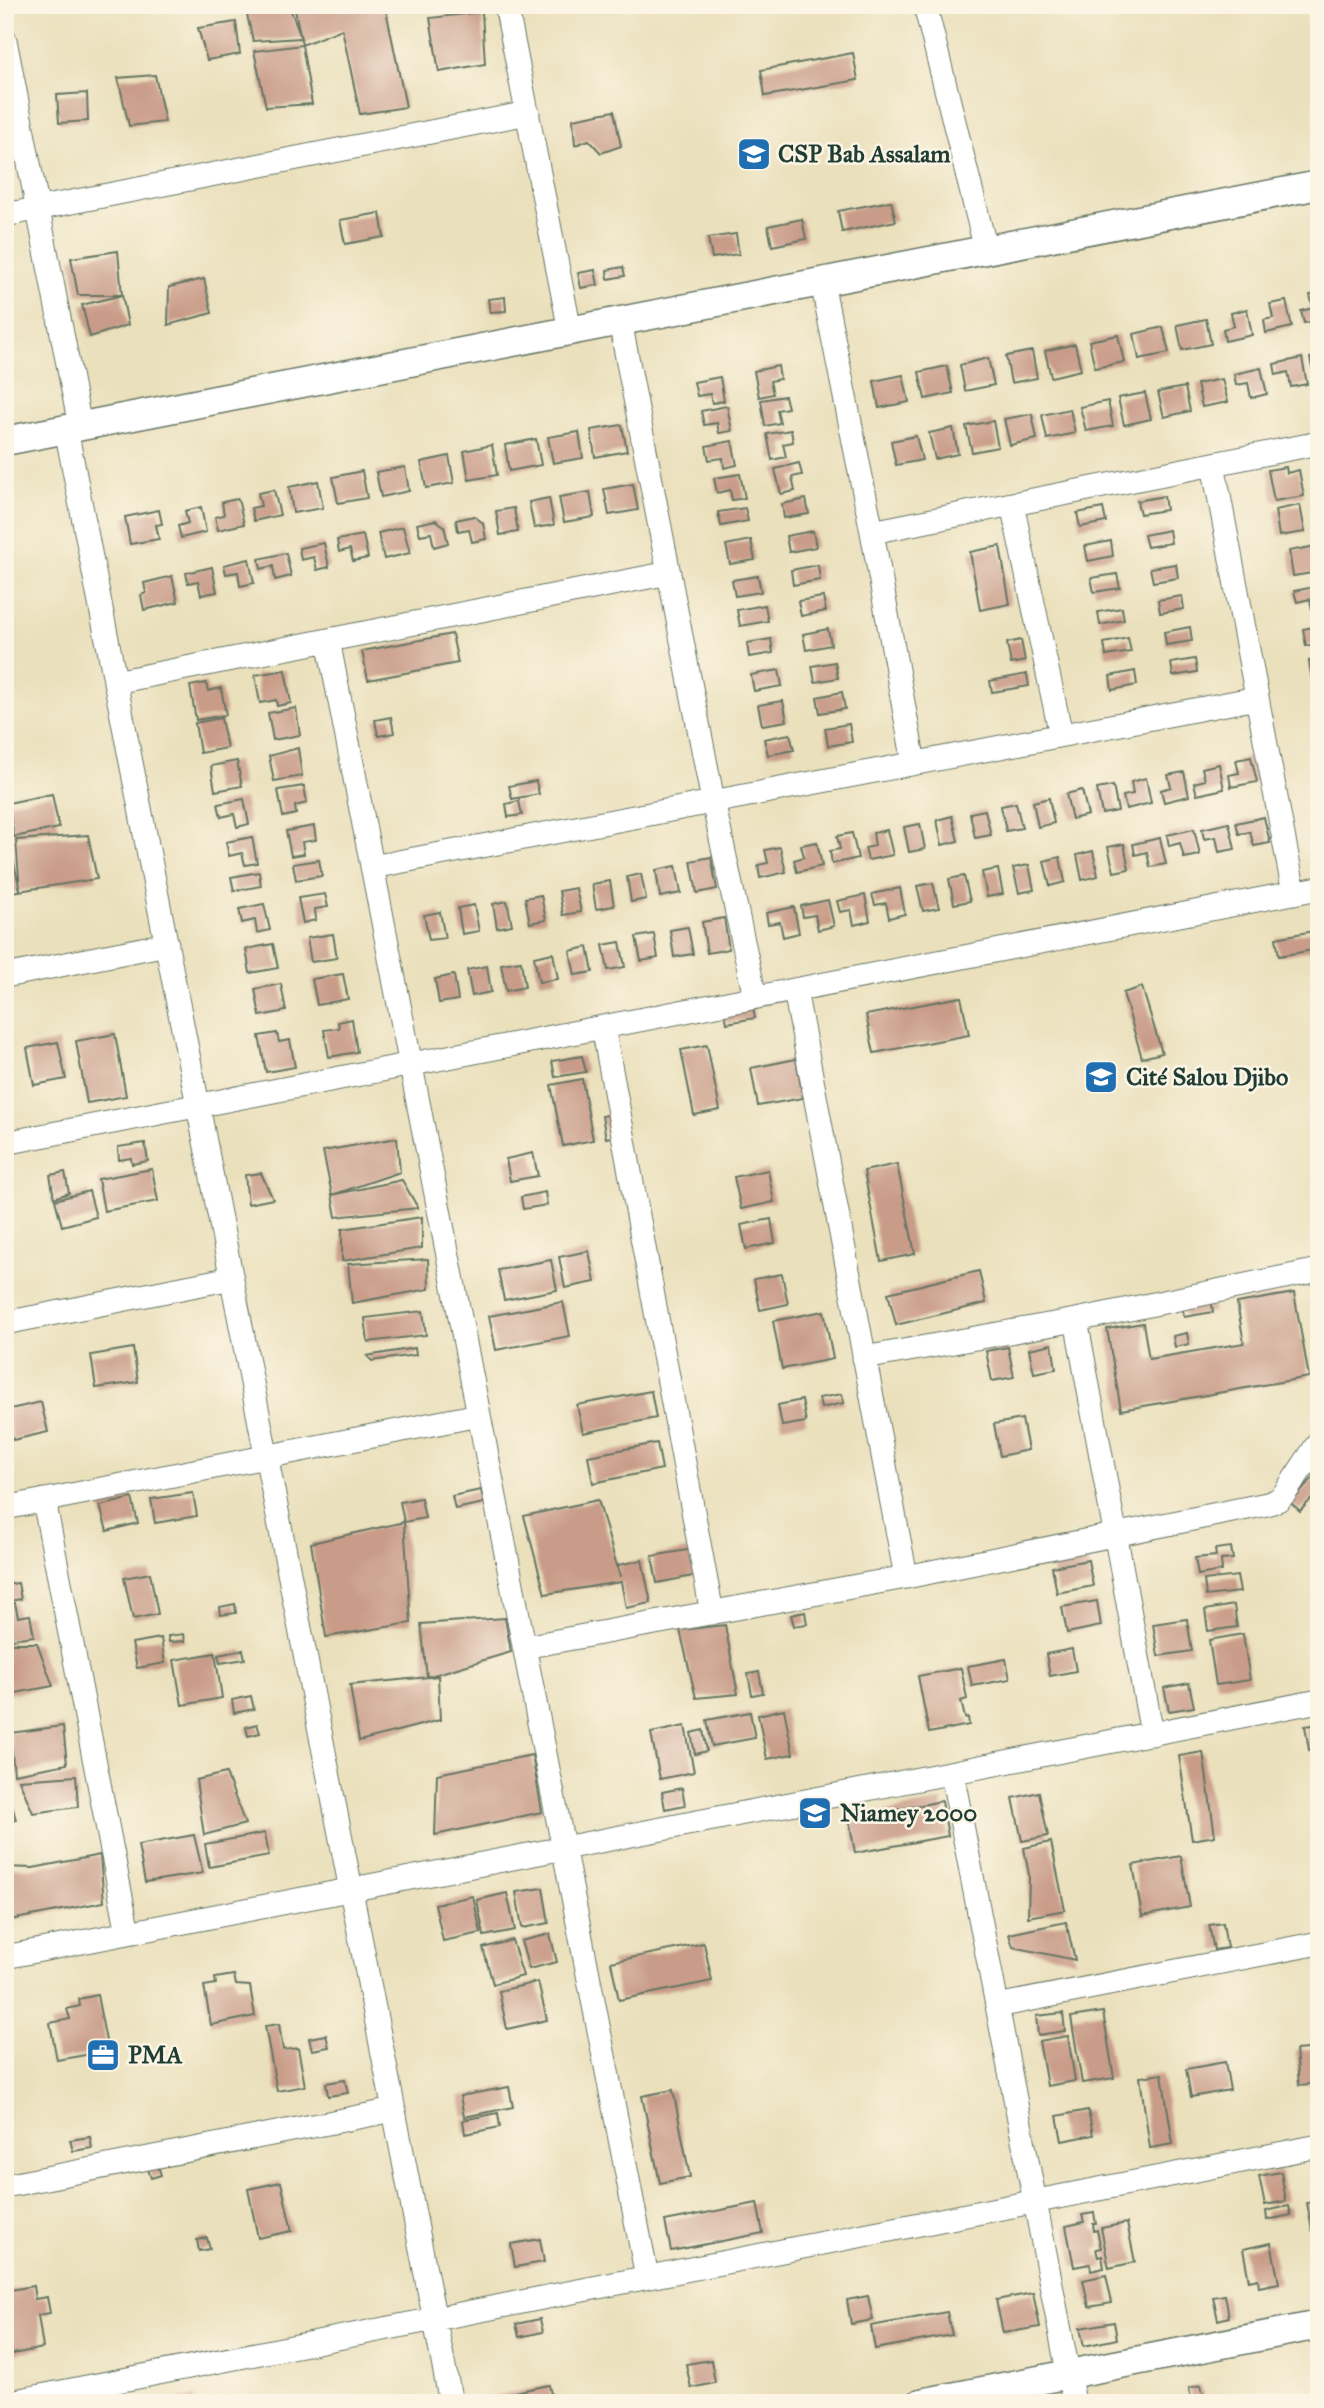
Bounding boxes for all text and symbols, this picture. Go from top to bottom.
school or university icon: CSP Bab Assalam [735,135,773,173]
place label: CSP Bab Assalam [778,139,951,169]
school or university icon: Cité Salou Djibo [1082,1058,1120,1096]
place label: Cité Salou Djibo [1126,1062,1288,1092]
school or university icon: Niamey 2000 [796,1794,834,1832]
place label: Niamey 2000 [840,1798,977,1828]
office icon: PMA [84,2036,122,2074]
place label: PMA [128,2040,183,2070]

